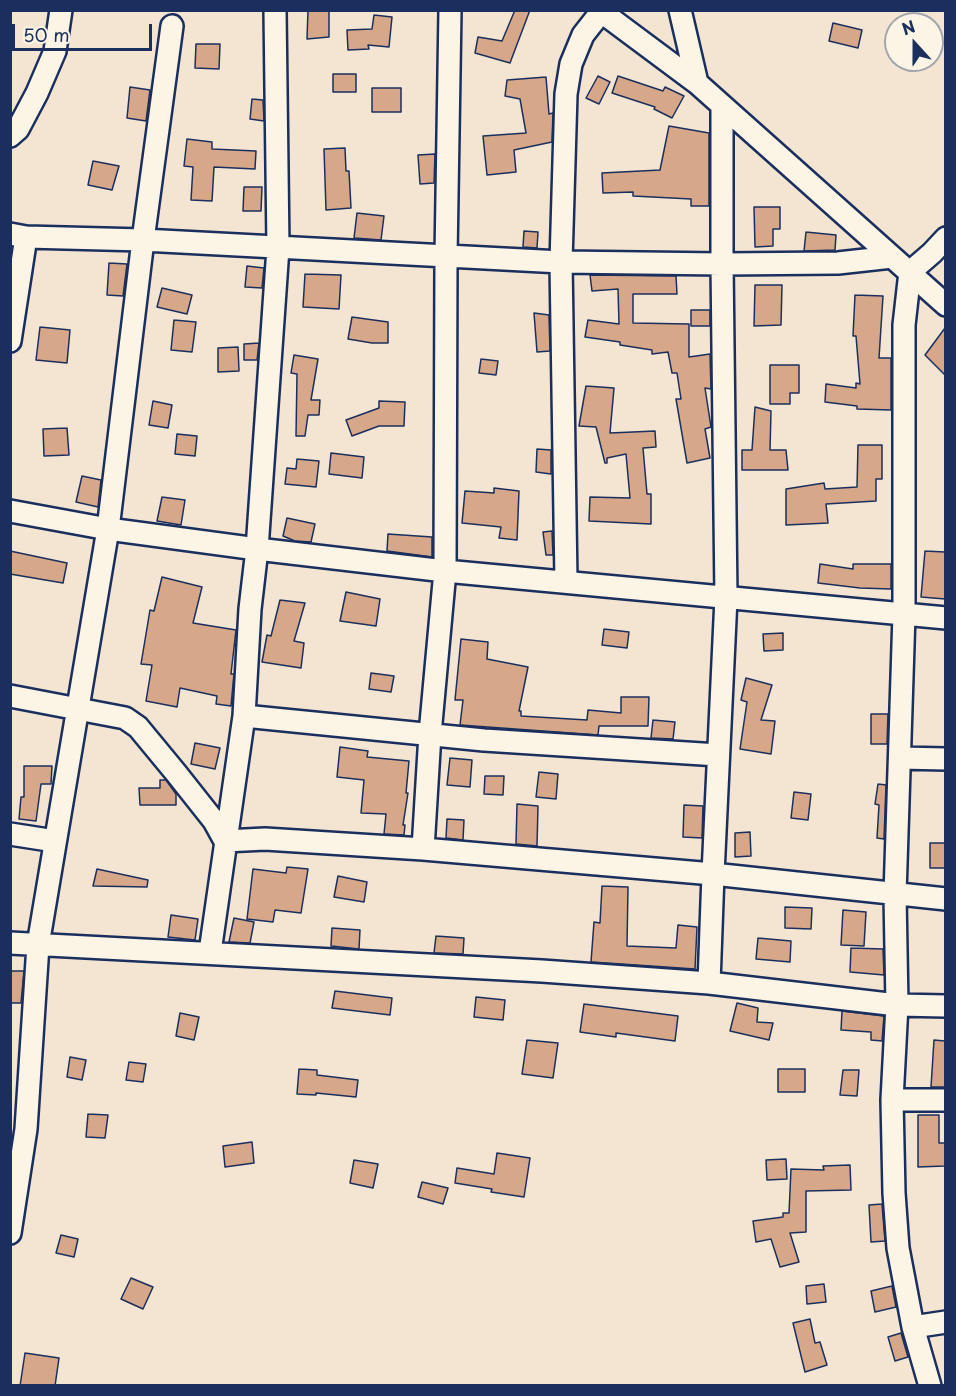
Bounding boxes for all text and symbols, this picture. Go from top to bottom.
scale bar [15,12,154,50]
north arrow [884,12,944,72]
text: N [898,14,918,41]
text: 50 m [23,21,70,48]

